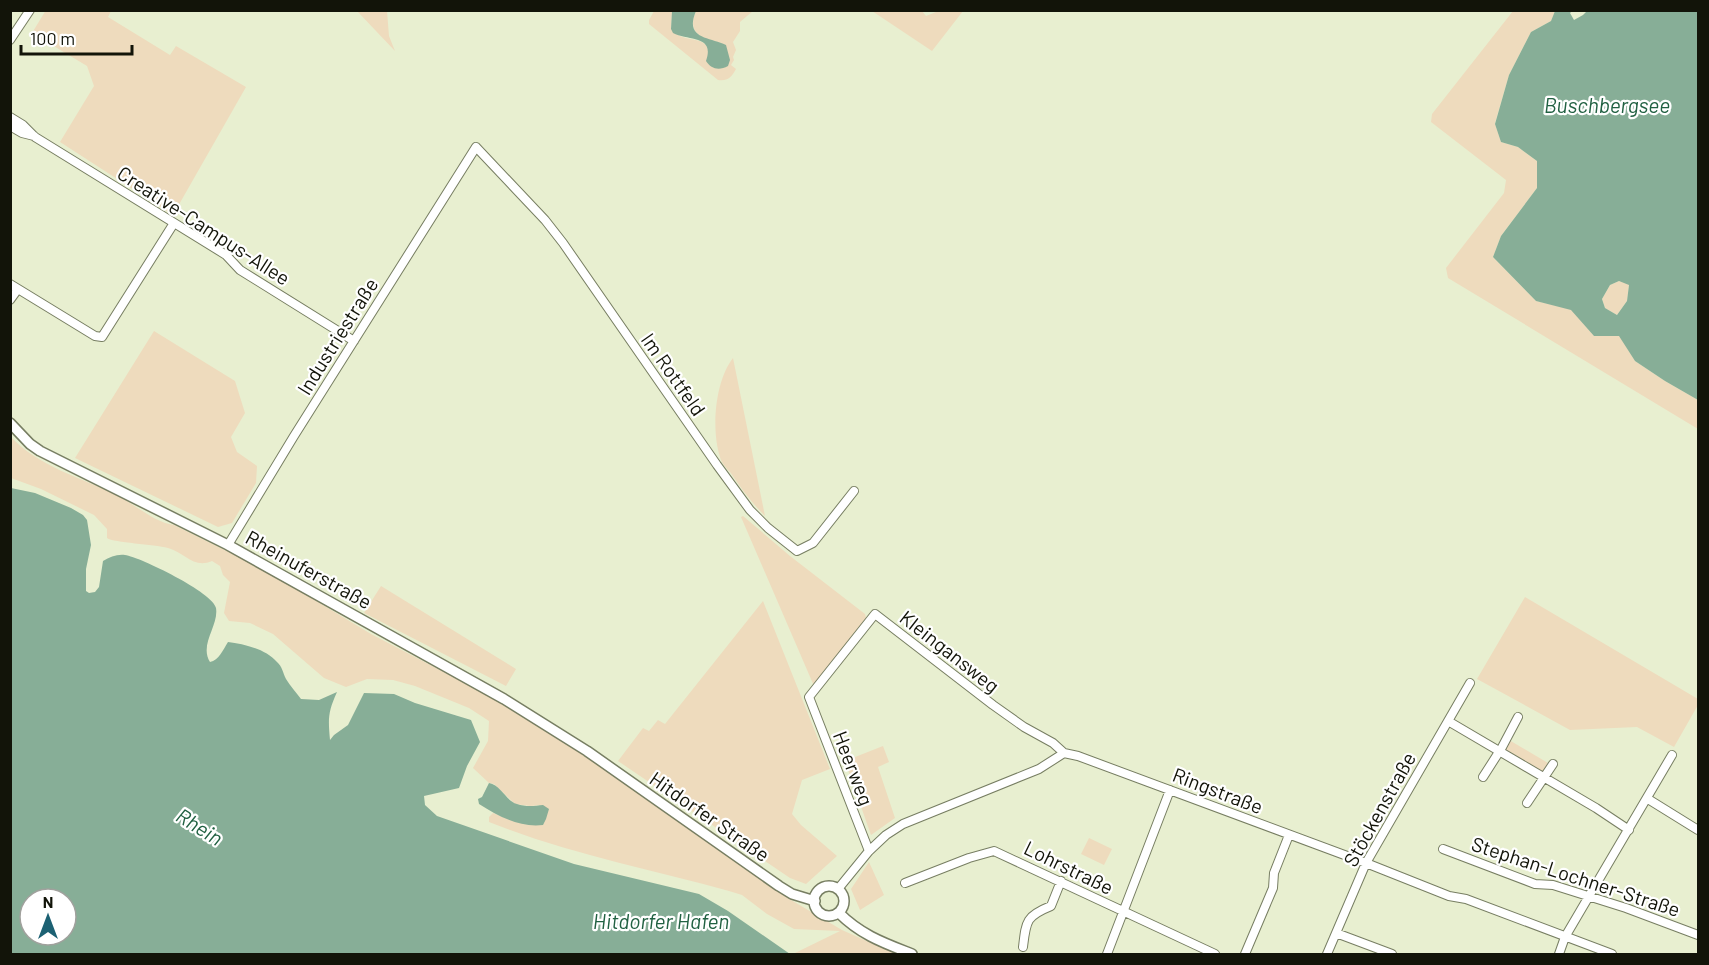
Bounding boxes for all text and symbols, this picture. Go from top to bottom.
scale bar [21,18,132,56]
text: 100 m [30,27,75,49]
water label: Buschbergsee [1544,92,1670,117]
street label: Creative-Campus-Allee [113,160,295,290]
street label: Industriestraße [291,273,383,399]
street label: Im Rottfeld [637,328,711,420]
street label: Rheinuferstraße [242,524,376,614]
street label: Kleingansweg [896,605,1004,697]
street label: Heerweg [829,727,879,809]
street label: Stöckenstraße [1338,748,1420,870]
street label: Ringstraße [1169,762,1267,818]
street label: Hitdorfer Straße [645,766,775,866]
water label: Rhein [172,802,228,850]
street label: Stephan-Lochner-Straße [1469,831,1683,921]
street label: Lohrstraße [1020,835,1118,899]
north arrow [18,887,78,947]
text: N [43,892,53,911]
water label: Hitdorfer Hafen [593,908,729,933]

